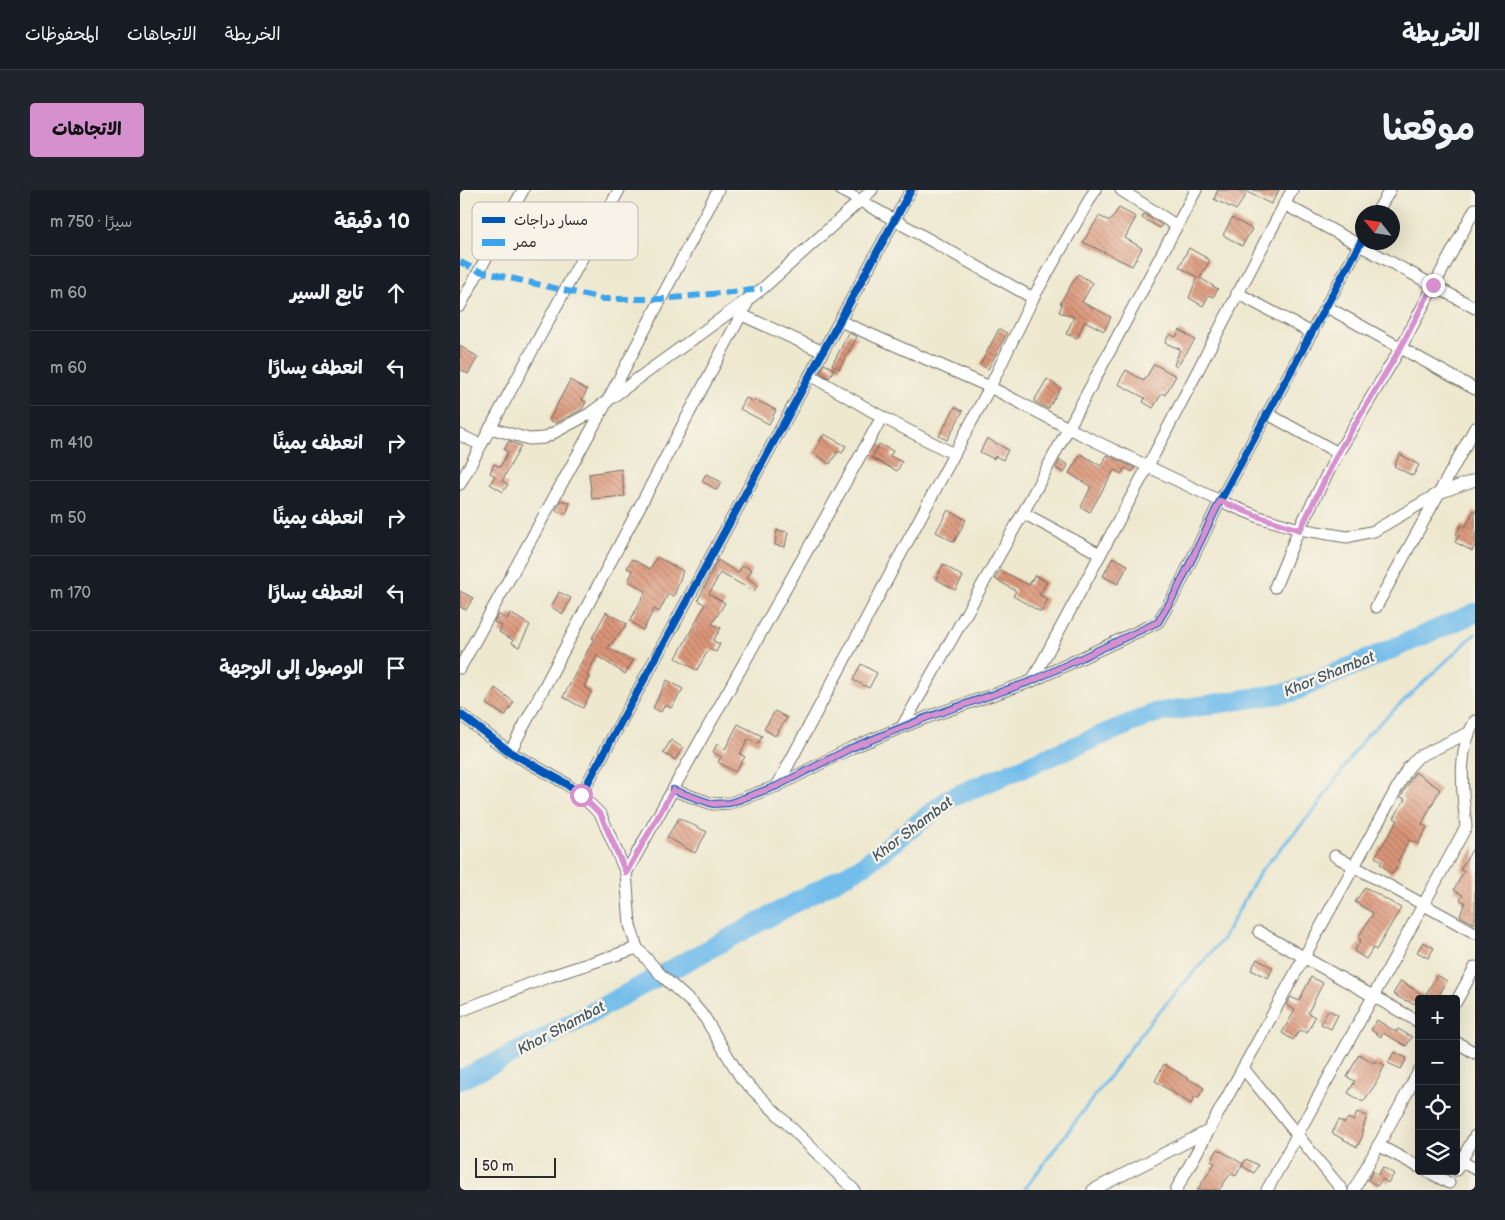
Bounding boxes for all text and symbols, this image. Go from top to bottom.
text: الخريطة [1402,19,1480,48]
text: المحفوظات [25,24,99,45]
text: الاتجاهات [127,24,197,45]
text: الخريطة [225,24,281,45]
button: الاتجاهات [30,103,144,157]
text: موقعنا [1382,108,1475,151]
legend [472,202,638,260]
north arrow [1355,205,1400,250]
text: 10 دقيقة [334,209,410,234]
text: مسار دراجات [514,212,588,229]
text: سيرًا · 750 m [50,213,132,232]
text: ممر [513,234,537,251]
route end [1422,274,1445,297]
icon: ahead [382,279,410,307]
text: تابع السير [290,282,363,305]
text: 60 m [50,284,87,303]
icon: left [382,354,410,382]
text: انعطف يسارًا [268,357,363,380]
text: 60 m [50,359,87,378]
icon: right [382,429,410,457]
text: انعطف يمينًا [273,432,363,455]
text: 410 m [50,434,93,453]
icon: right [382,504,410,532]
text: انعطف يمينًا [273,507,363,530]
text: 50 m [50,509,86,528]
icon: left [382,579,410,607]
text: انعطف يسارًا [268,582,363,605]
text: 170 m [50,584,91,603]
water label: Khor Shambat [1281,647,1378,701]
icon: arrive [382,654,410,682]
text: الوصول إلى الوجهة [219,657,363,680]
route start [570,784,593,807]
water label: Khor Shambat [868,793,957,866]
map controls [1415,995,1460,1175]
button: + [1415,995,1460,1040]
water label: Khor Shambat [514,997,609,1059]
button: − [1415,1040,1460,1085]
button: locate [1415,1085,1460,1130]
button: layers [1415,1130,1460,1175]
scale bar [475,1155,556,1178]
text: 50 m [482,1158,514,1175]

